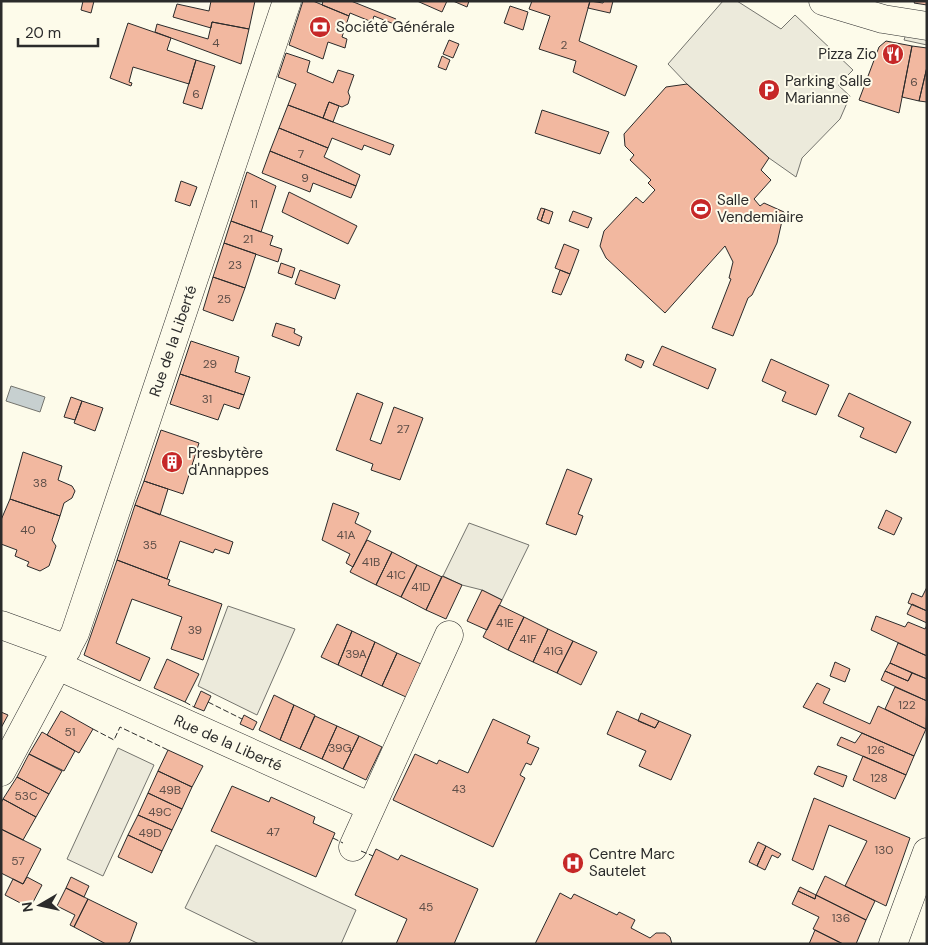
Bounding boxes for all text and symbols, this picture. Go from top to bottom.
scale bar [18,15,98,47]
bank icon: Société Générale [308,15,332,39]
place label: Société Générale [336,17,455,37]
text: 20 m [25,23,61,43]
house number: 4 [212,35,220,51]
house number: 2 [561,37,568,53]
restaurant icon: Pizza Zio [881,42,905,66]
place label: Pizza Zio [818,44,877,64]
place label: Parking Salle Marianne [785,71,871,108]
house number: 6 [910,74,918,90]
parking icon: Parking Salle Marianne [757,78,781,102]
house number: 6 [192,86,200,102]
house number: 7 [298,146,304,162]
house number: 9 [301,170,309,186]
place label: Salle Vendemiaire [717,190,804,227]
house number: 11 [250,196,258,212]
sports icon: Salle Vendemiaire [689,197,713,221]
house number: 21 [243,231,253,247]
house number: 23 [228,257,242,273]
street label: Rue de la Liberté [145,283,201,399]
house number: 25 [217,291,231,307]
house number: 29 [203,356,217,372]
house number: 31 [202,391,212,407]
house number: 27 [396,421,410,437]
place label: Presbytère d'Annappes [188,443,269,480]
building icon: Presbytère d'Annappes [160,450,184,474]
house number: 38 [33,475,47,491]
house number: 40 [20,522,36,538]
house number: 41A [337,527,356,543]
house number: 35 [143,537,157,553]
house number: 41B [362,554,380,570]
house number: 41C [386,567,406,583]
house number: 41D [411,579,431,595]
house number: 41E [496,615,514,631]
house number: 39 [188,622,202,638]
house number: 41F [519,631,537,647]
house number: 41G [543,643,563,659]
house number: 39A [345,646,367,662]
house number: 122 [898,697,916,713]
street label: Rue de la Liberté [171,710,285,776]
house number: 51 [64,724,76,740]
house number: 39G [328,740,352,756]
house number: 126 [867,742,885,758]
house number: 128 [870,770,888,786]
house number: 43 [452,781,466,797]
house number: 49B [159,782,181,798]
house number: 53C [14,788,38,804]
house number: 49C [148,804,172,820]
house number: 47 [266,824,280,840]
house number: 49D [138,825,162,841]
house number: 130 [874,842,894,858]
place label: Centre Marc Sautelet [589,844,675,881]
hospital icon: Centre Marc Sautelet [561,851,585,875]
house number: 57 [11,853,25,869]
north arrow [15,880,65,930]
house number: 45 [419,899,433,915]
text: N [17,901,37,913]
house number: 136 [832,910,850,926]

